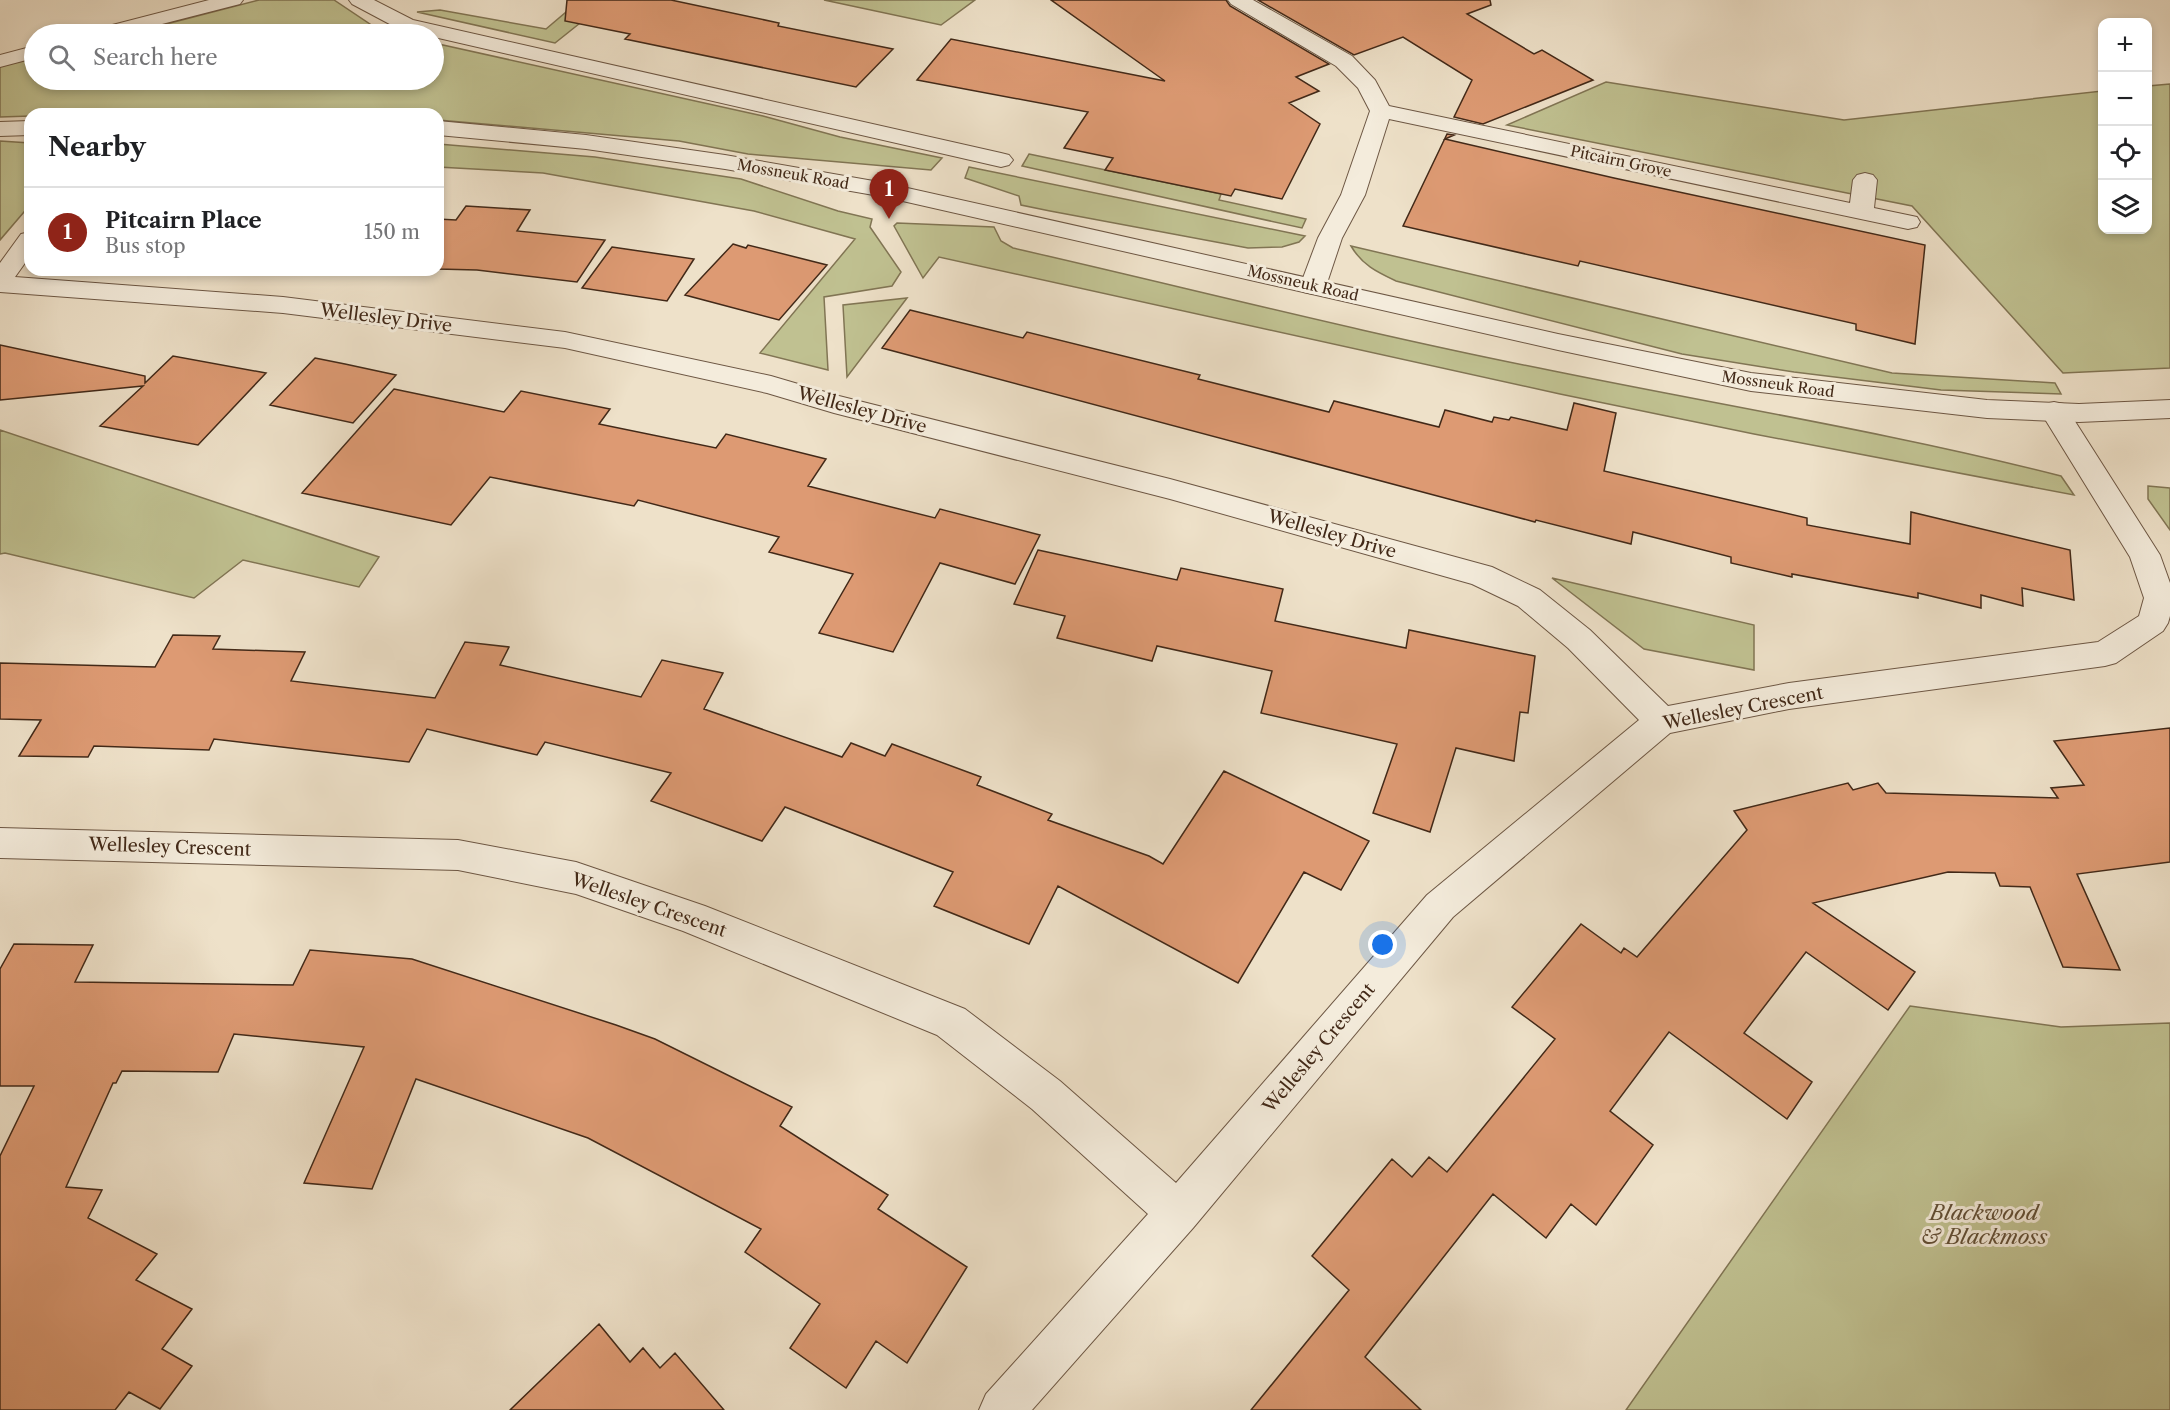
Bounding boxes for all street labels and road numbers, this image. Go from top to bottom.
street label: Pitcairn Grove [1569,141,1673,181]
street label: Mossneuk Road [735,155,851,193]
street label: Mossneuk Road [1246,261,1360,305]
street label: Wellesley Drive [318,299,453,337]
street label: Mossneuk Road [1720,367,1836,401]
street label: Wellesley Drive [794,382,929,438]
street label: Wellesley Drive [1264,505,1399,563]
street label: Wellesley Crescent [1660,682,1825,734]
street label: Wellesley Crescent [87,833,252,861]
street label: Wellesley Crescent [568,868,730,942]
street label: Wellesley Crescent [1258,978,1380,1118]

